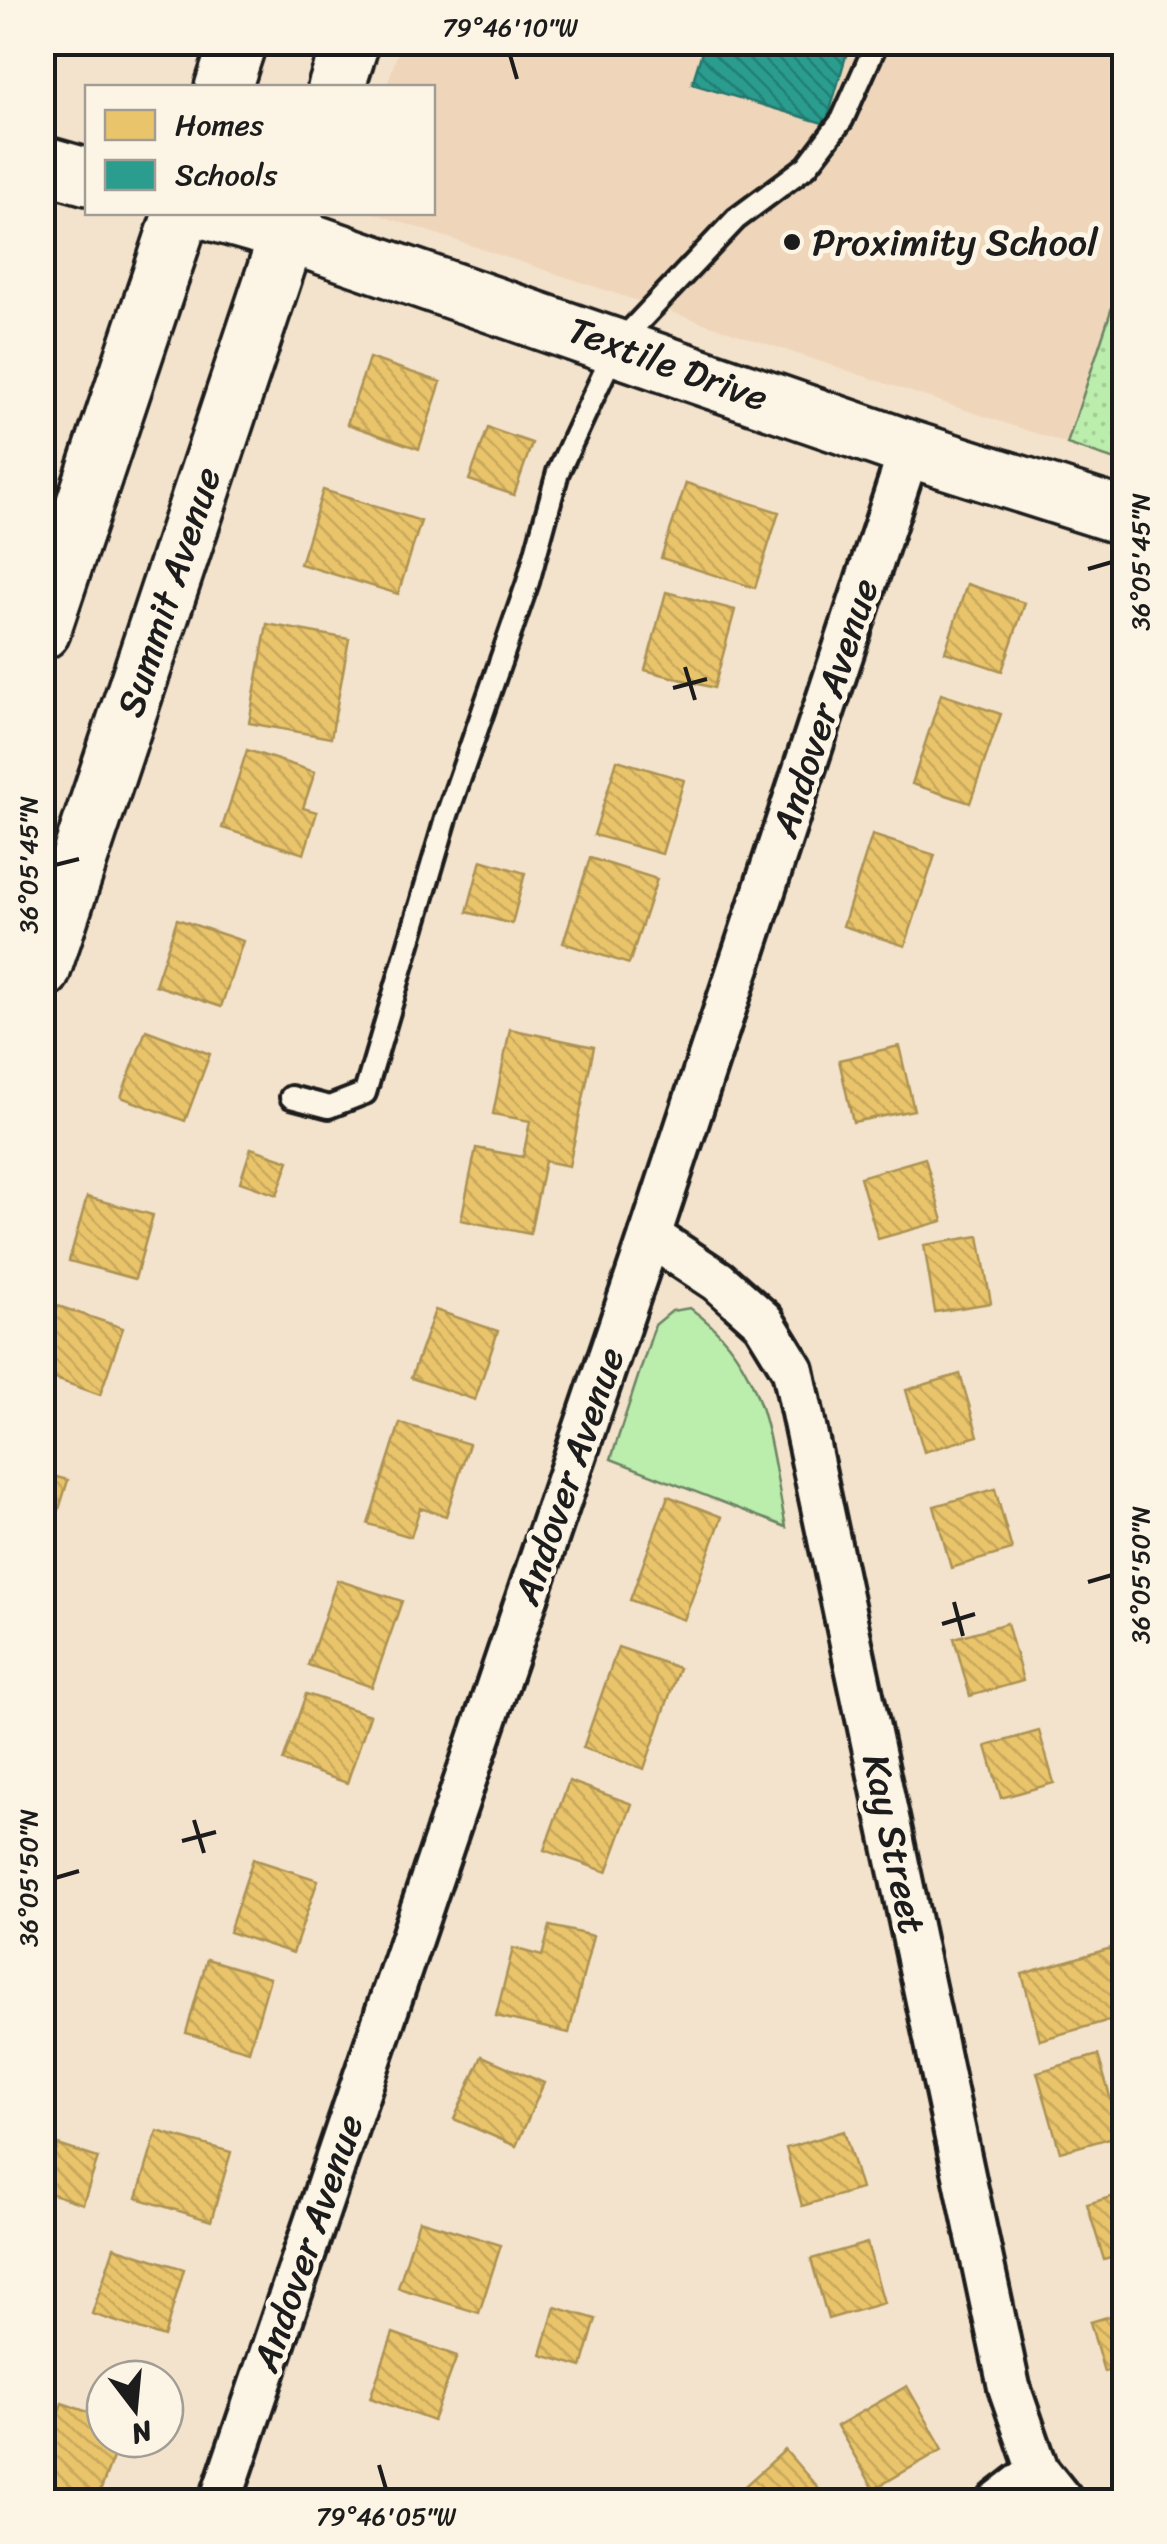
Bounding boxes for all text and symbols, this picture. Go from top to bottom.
text: 79°46'10"W [442,5,579,50]
legend [85,85,435,215]
text: Homes [175,98,264,152]
text: Schools [175,148,278,202]
place label: Proximity School [812,209,1099,276]
marker: Proximity School [781,231,803,253]
street label: Textile Drive [558,297,778,431]
street label: Summit Avenue [97,458,241,726]
text: 36°05'45"N [1118,493,1163,631]
street label: Andover Avenue [751,570,898,847]
text: 36°05'45"N [6,796,51,934]
street label: Andover Avenue [493,1338,644,1615]
text: 36°05'50"N [1118,1505,1163,1644]
street label: Kay Street [842,1748,946,1940]
text: 36°05'50"N [6,1808,51,1947]
street label: Andover Avenue [232,2105,383,2382]
north arrow [85,2359,185,2459]
text: N [125,2406,159,2459]
text: 79°46'05"W [316,2494,457,2539]

